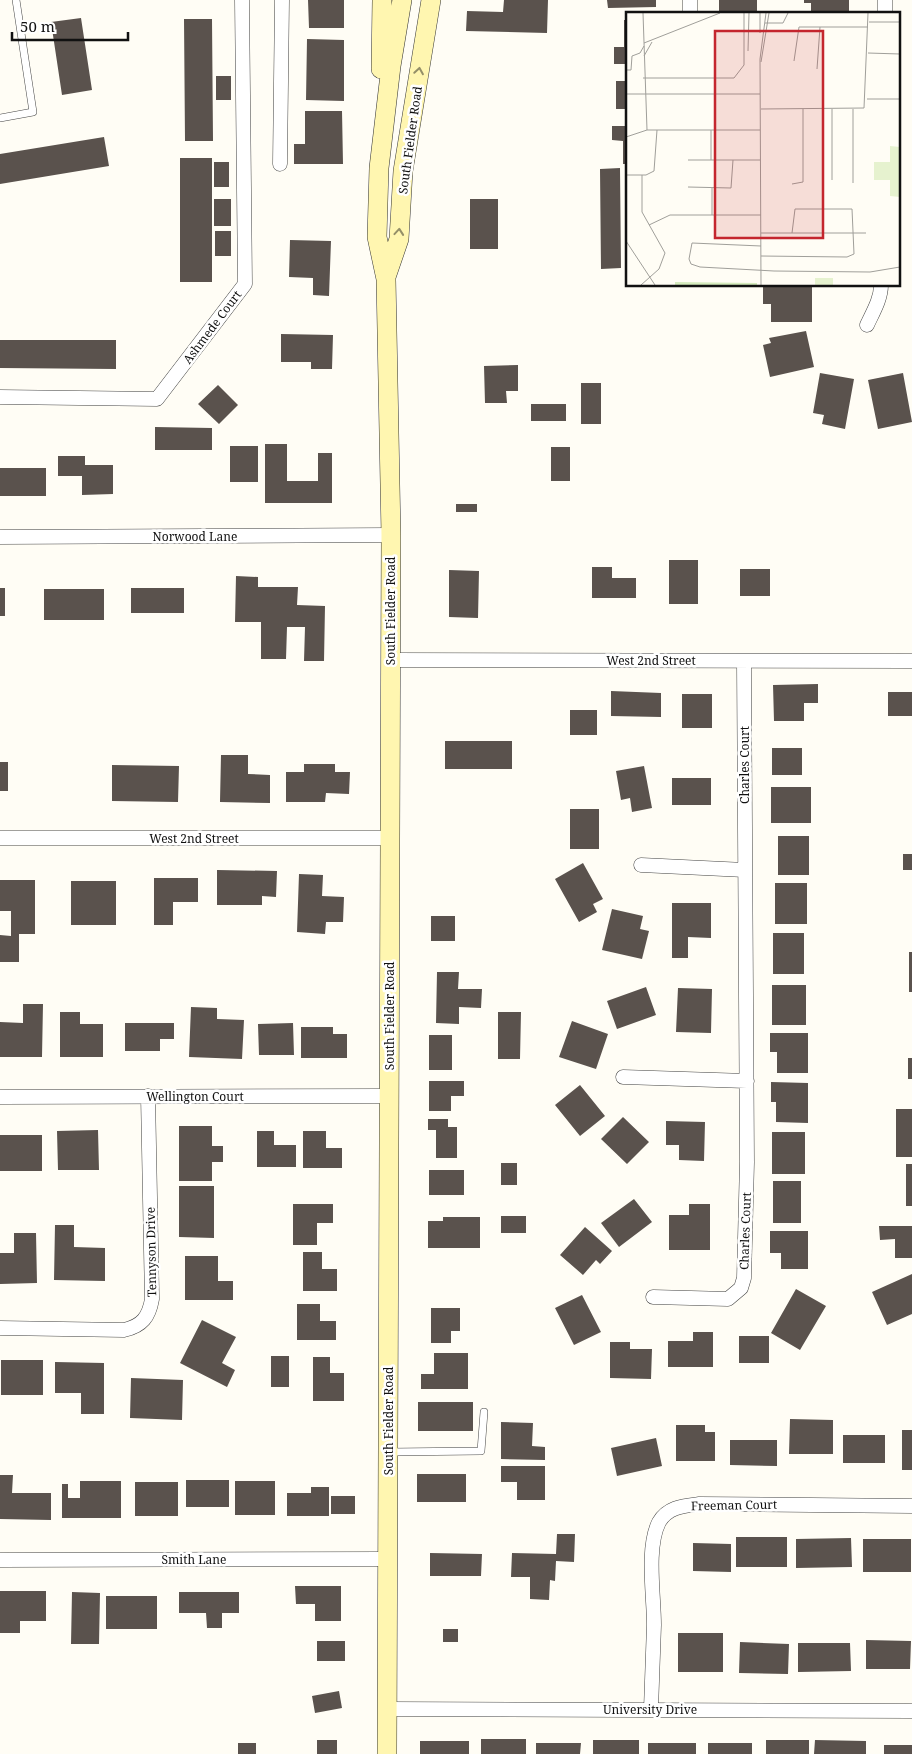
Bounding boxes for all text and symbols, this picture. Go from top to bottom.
scale bar [12,10,129,42]
inset map [626,12,900,286]
text: 50 m [20,16,55,36]
one-way arrow [414,67,424,75]
street label: South Fielder Road [394,84,426,195]
one-way arrow [393,228,404,236]
street label: Ashmede Court [179,287,245,367]
street label: Norwood Lane [153,528,237,545]
street label: South Fielder Road [382,556,399,665]
street label: West 2nd Street [606,652,696,669]
street label: Charles Court [736,726,753,804]
street label: West 2nd Street [149,830,239,847]
street label: South Fielder Road [381,961,398,1070]
street label: Wellington Court [146,1088,244,1105]
street label: Charles Court [735,1192,755,1270]
street label: Tennyson Drive [142,1207,160,1297]
street label: South Fielder Road [380,1366,397,1475]
street label: Freeman Court [691,1496,777,1514]
street label: Smith Lane [161,1551,227,1568]
street label: University Drive [603,1701,697,1718]

